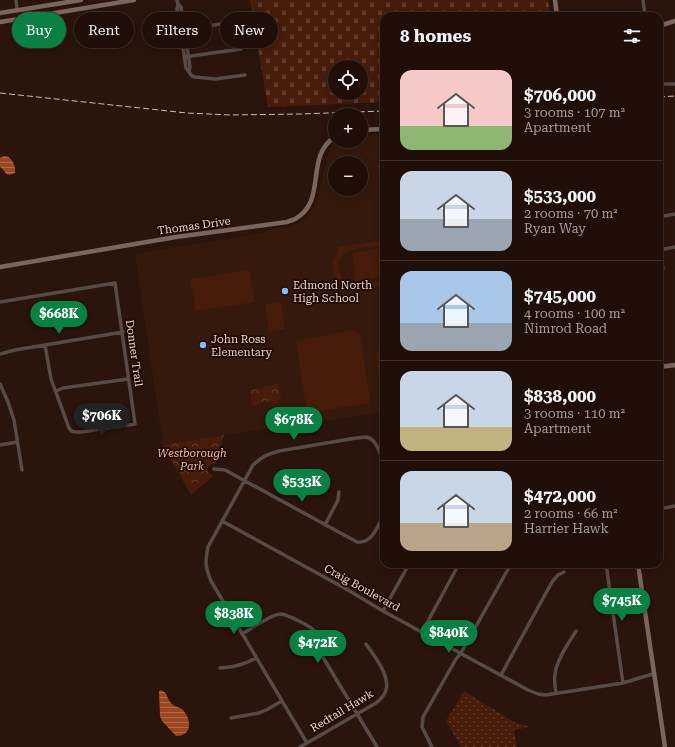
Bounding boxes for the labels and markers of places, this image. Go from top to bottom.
place label: Edmond North High School [293,279,372,305]
marker: Edmond North High School [280,286,290,296]
pin: $668K [31,301,87,335]
place label: John Ross Elementary [211,333,272,359]
marker: John Ross Elementary [198,340,208,350]
pin: $706K [74,403,130,437]
pin: $678K [266,407,322,441]
pin: $533K [274,469,330,503]
pin: $745K [594,588,650,622]
pin: $838K [206,601,262,635]
pin: $840K [421,620,477,654]
pin: $472K [290,630,346,664]

